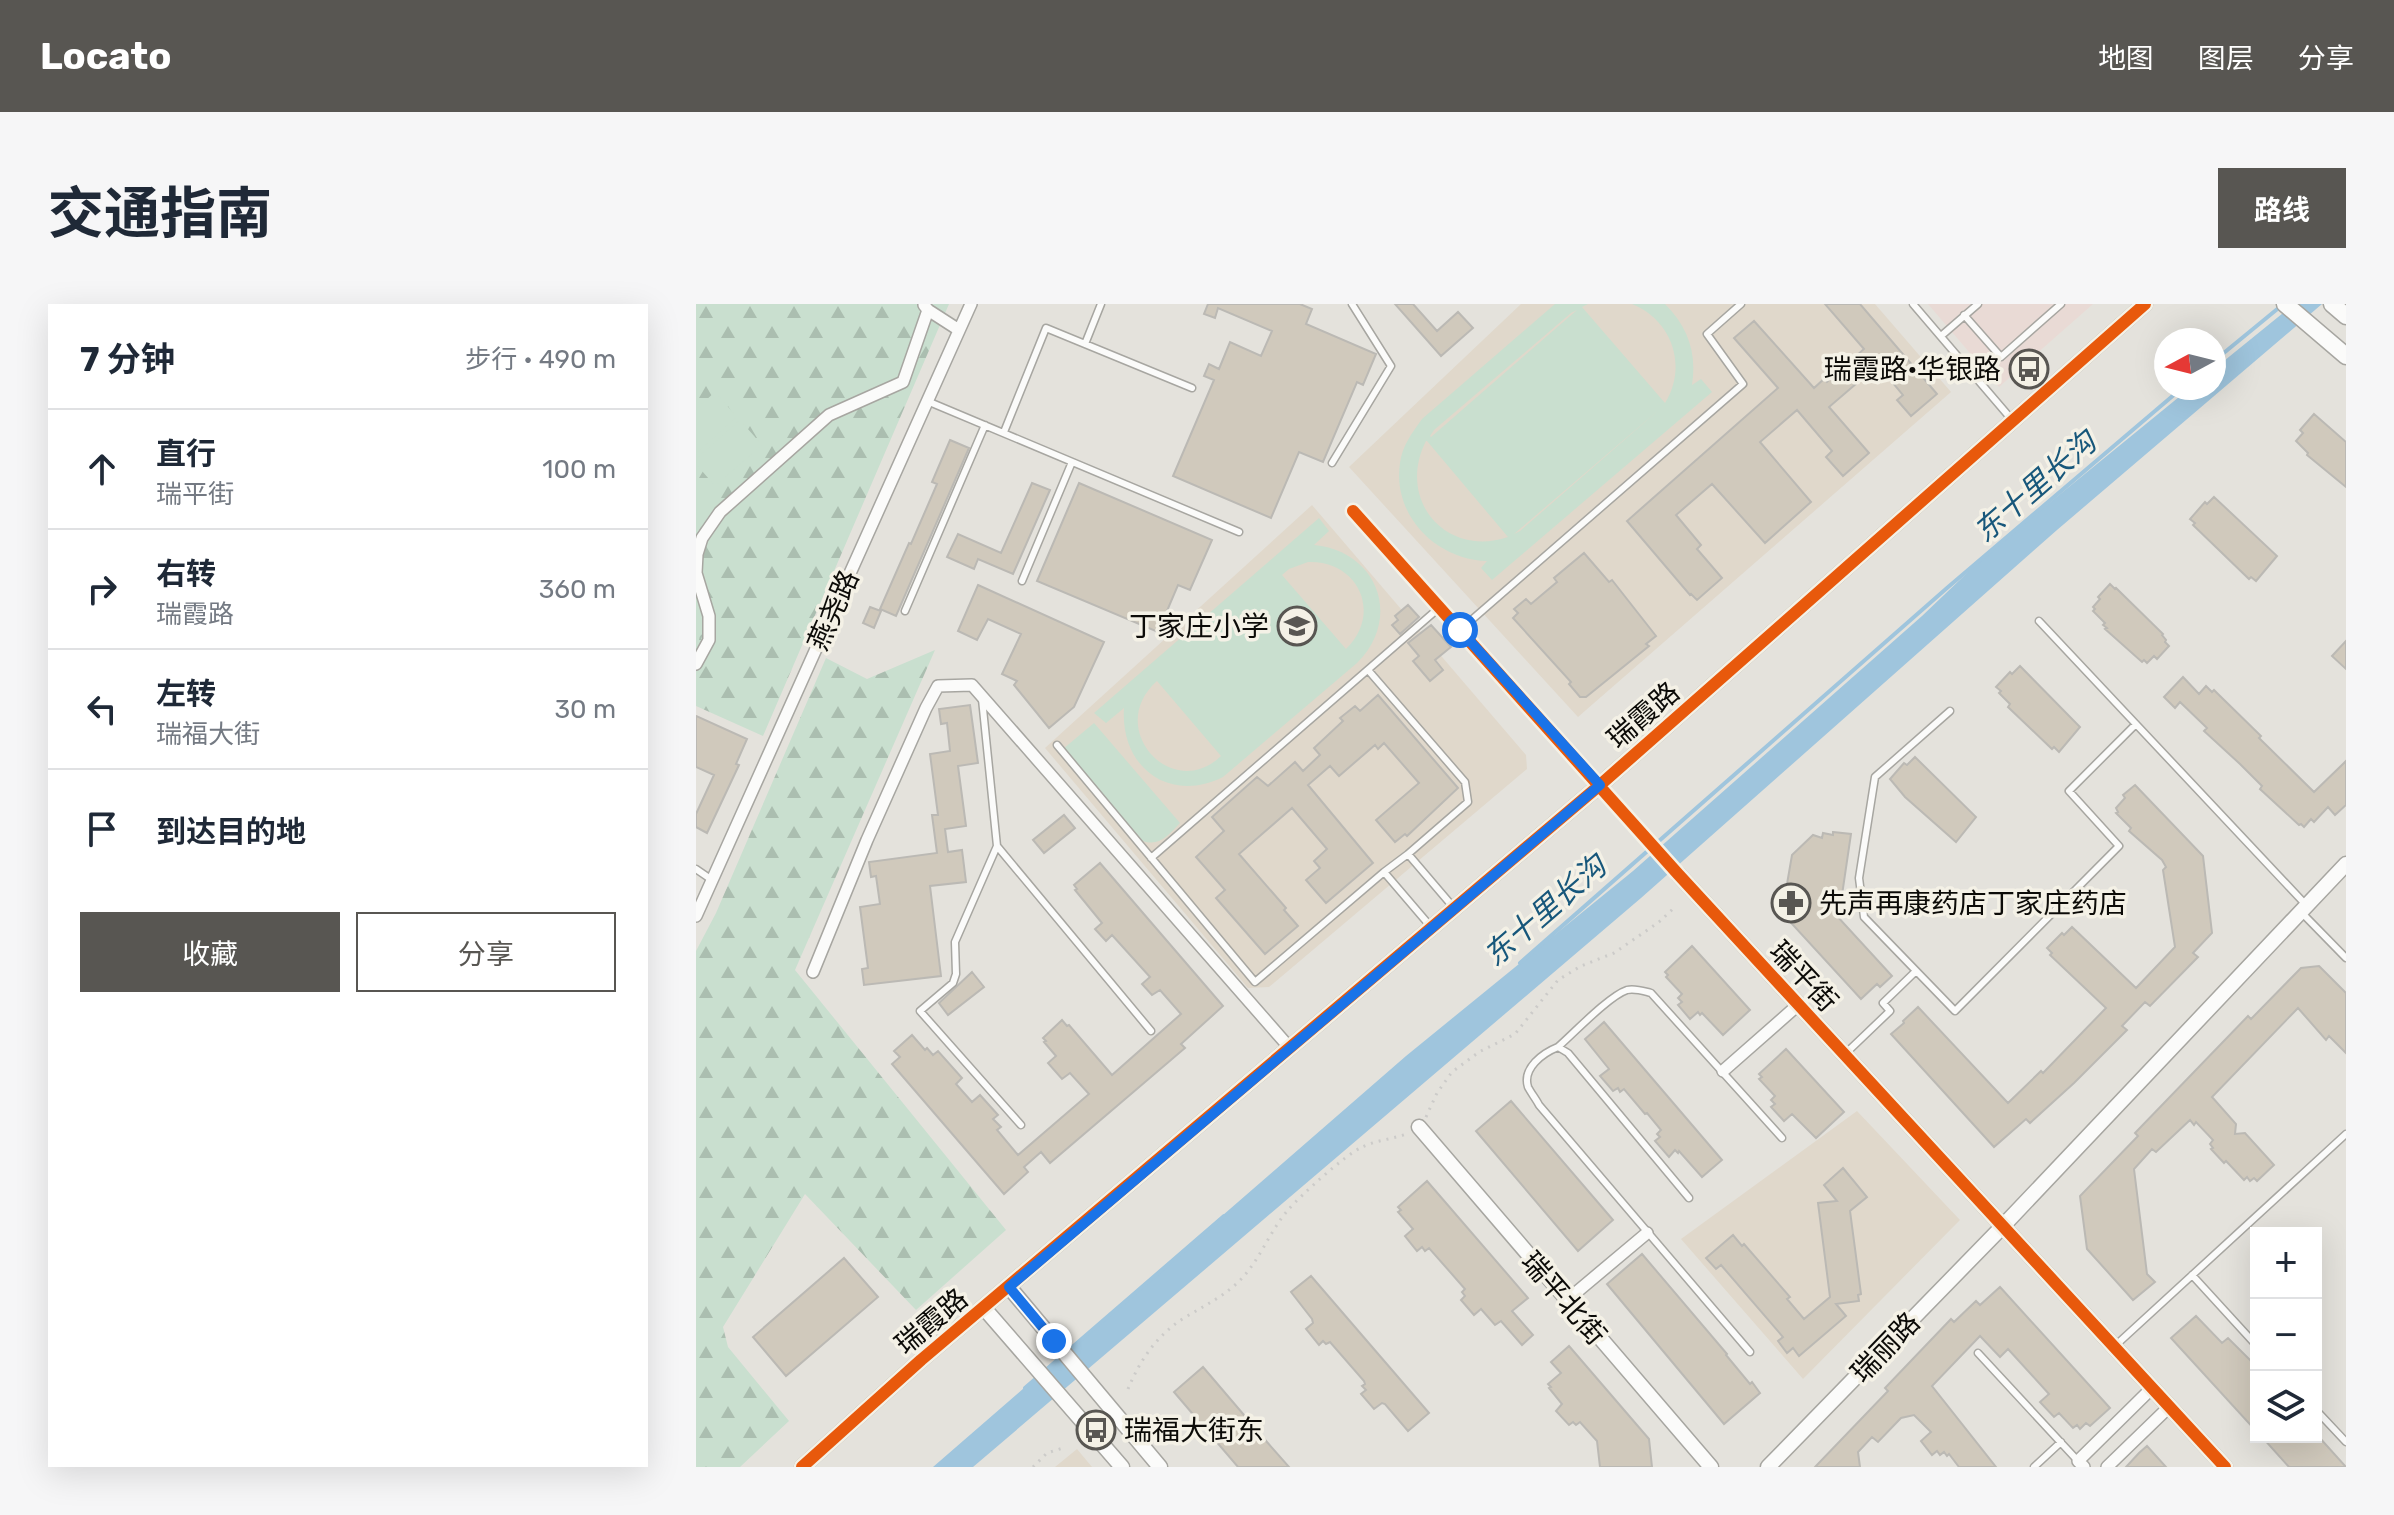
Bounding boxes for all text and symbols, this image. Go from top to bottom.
text: Locato [40,33,171,79]
text: 地图 [2098,42,2154,75]
text: 图层 [2198,42,2254,75]
text: 分享 [2298,42,2354,75]
button: 路线 [2218,168,2346,248]
text: 交通指南 [48,181,272,247]
north arrow [2154,328,2226,400]
text: 7 分钟 [80,339,175,380]
text: 步行 · 490 m [465,344,616,375]
bus stop icon: 瑞霞路·华银路 [2008,348,2050,390]
place label: 瑞霞路·华银路 [1824,353,2001,386]
water label: 东十里长沟 [1967,422,2106,550]
text: 直行 [156,436,216,472]
icon: ahead [80,447,124,491]
text: 100 m [542,454,616,485]
text: 瑞平街 [156,479,234,510]
text: 右转 [156,556,216,592]
street label: 燕尧路 [801,565,866,655]
icon: right [80,567,124,611]
text: 360 m [539,574,616,605]
text: 瑞霞路 [156,599,234,630]
school or university icon: 丁家庄小学 [1276,605,1318,647]
place label: 丁家庄小学 [1129,610,1269,643]
route start [1442,612,1478,648]
street label: 瑞霞路 [1601,675,1686,755]
text: 左转 [156,676,216,712]
icon: left [80,687,124,731]
text: 30 m [554,694,616,725]
text: 瑞福大街 [156,719,260,750]
icon: arrive [80,807,124,851]
text: 到达目的地 [156,814,306,850]
water label: 东十里长沟 [1477,846,1616,974]
pharmacy icon: 先声再康药店丁家庄药店 [1770,882,1812,924]
place label: 先声再康药店丁家庄药店 [1819,887,2127,920]
button: 收藏 [80,912,340,992]
button: 分享 [356,912,616,992]
street label: 瑞平街 [1763,934,1844,1018]
map controls [2250,1227,2322,1443]
button: + [2250,1227,2322,1299]
street label: 瑞平北街 [1514,1245,1613,1351]
street label: 瑞霞路 [889,1282,974,1361]
button: − [2250,1299,2322,1371]
street label: 瑞丽路 [1844,1306,1926,1389]
route end [1036,1323,1072,1359]
button: layers [2250,1371,2322,1443]
bus stop icon: 瑞福大街东 [1075,1409,1117,1451]
place label: 瑞福大街东 [1124,1414,1264,1447]

